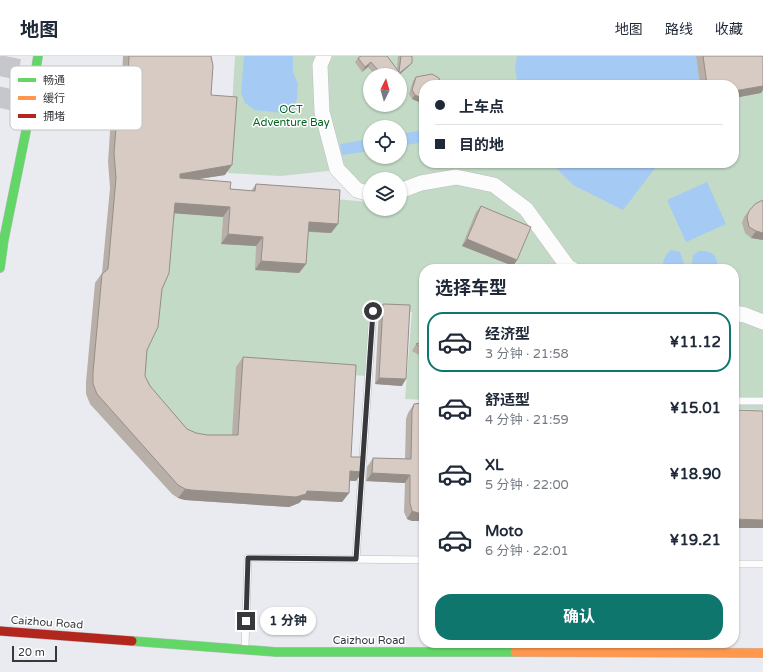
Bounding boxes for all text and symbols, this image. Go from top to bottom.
text: 地图 [20,19,58,41]
text: 地图 [615,21,643,38]
text: 路线 [665,21,693,38]
text: 收藏 [715,21,743,38]
legend [10,66,142,130]
north arrow [363,68,407,112]
map controls [363,68,407,216]
text: 畅通 [43,74,65,87]
text: 缓行 [43,92,65,105]
text: 上车点 [459,98,504,116]
park label: OCT Adventure Bay [252,103,330,129]
text: 拥堵 [43,110,65,123]
button: locate [363,120,407,164]
text: 目的地 [459,136,504,154]
button: layers [363,172,407,216]
text: 选择车型 [435,277,507,299]
route start [364,302,382,320]
icon: car [437,324,473,360]
text: 经济型 [485,325,530,343]
text: ¥11.12 [670,333,721,351]
text: 3 分钟 · 21:58 [485,346,569,362]
icon: car [437,390,473,426]
text: 舒适型 [485,391,530,409]
text: ¥15.01 [670,399,721,417]
text: 4 分钟 · 21:59 [485,412,569,428]
icon: car [437,456,473,492]
text: XL [485,456,504,474]
text: ¥18.90 [670,465,721,483]
text: 5 分钟 · 22:00 [485,477,569,493]
icon: car [437,522,473,558]
text: Moto [485,522,523,540]
text: ¥19.21 [670,531,721,549]
text: 6 分钟 · 22:01 [485,543,569,559]
button: 确认 [435,594,723,640]
callout: 1 分钟 [260,607,316,635]
route end [237,612,255,630]
street label: Caizhou Road [10,613,84,632]
text: 1 分钟 [269,613,307,629]
street label: Caizhou Road [333,634,405,647]
scale bar [12,644,57,663]
text: 20 m [18,646,45,659]

